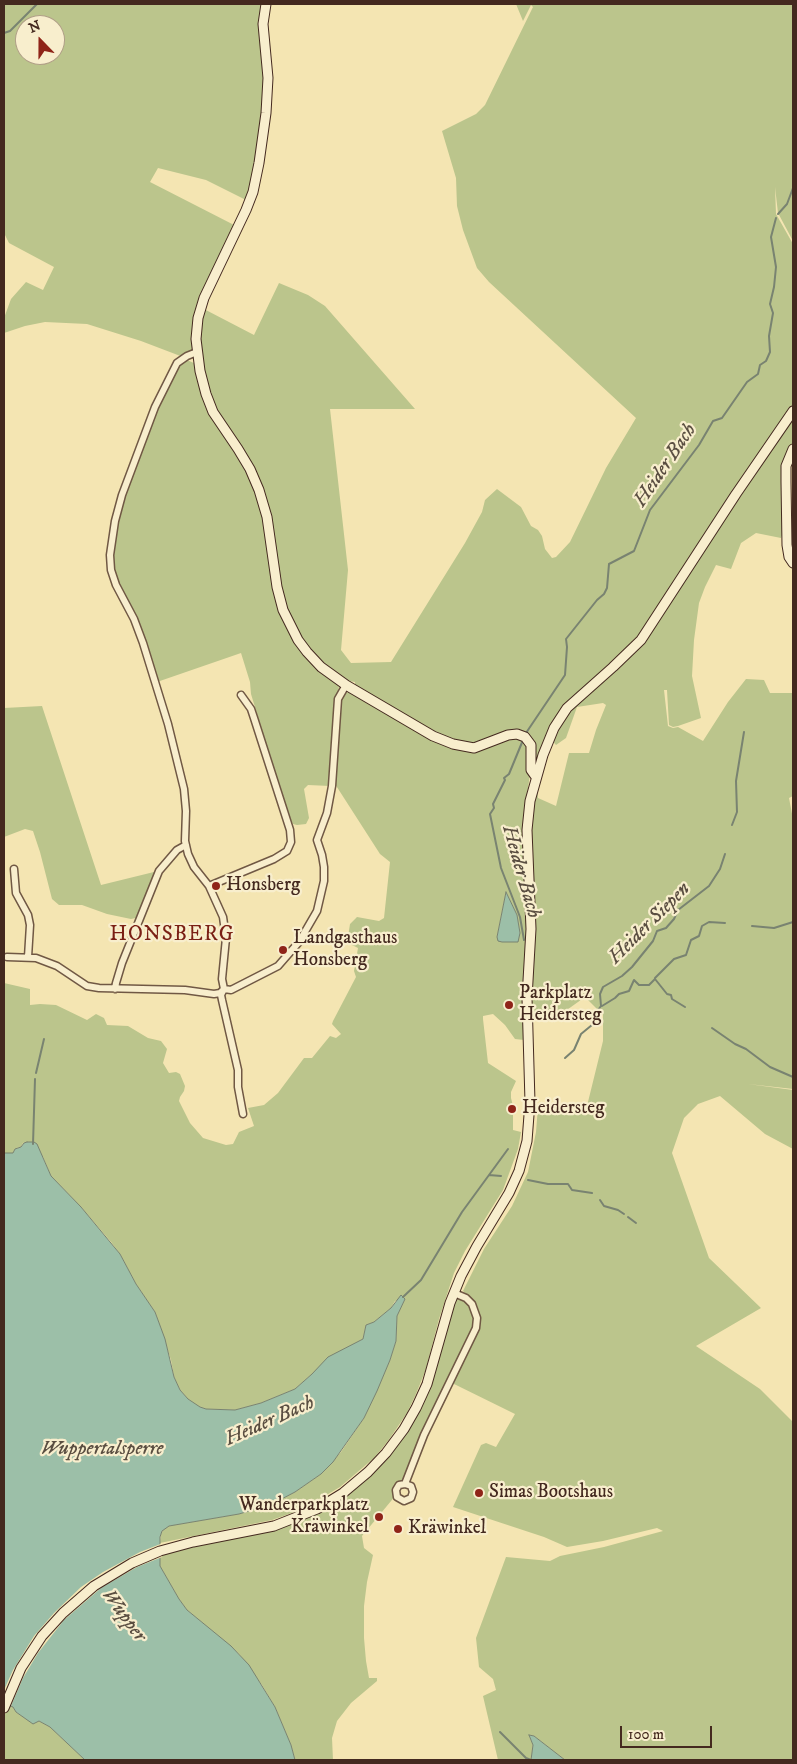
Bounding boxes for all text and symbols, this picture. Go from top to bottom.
north arrow [15,15,65,65]
text: N [26,17,43,38]
water label: Heider Bach [629,420,703,512]
water label: Heider Bach [495,823,545,921]
place label: Honsberg [226,875,300,897]
water label: Heider Siepen [604,878,696,970]
marker: Honsberg [210,880,222,892]
district label: HONSBERG [109,923,235,949]
place label: Landgasthaus Honsberg [293,928,397,972]
marker: Landgasthaus Honsberg [277,944,289,956]
place label: Parkplatz Heidersteg [519,983,601,1027]
marker: Parkplatz Heidersteg [503,999,515,1011]
place label: Heidersteg [522,1098,604,1120]
marker: Heidersteg [506,1103,518,1115]
water label: Heider Bach [222,1392,318,1452]
water label: Wuppertalsperre [41,1438,163,1462]
place label: Simas Bootshaus [489,1482,613,1504]
marker: Simas Bootshaus [473,1487,485,1499]
place label: Wanderparkplatz Kräwinkel [239,1495,369,1539]
marker: Wanderparkplatz Kräwinkel [373,1511,385,1523]
place label: Kräwinkel [408,1518,486,1540]
marker: Kräwinkel [392,1523,404,1535]
water label: Wupper [95,1585,151,1647]
scale bar [622,1716,714,1748]
text: 100 m [628,1725,664,1744]

